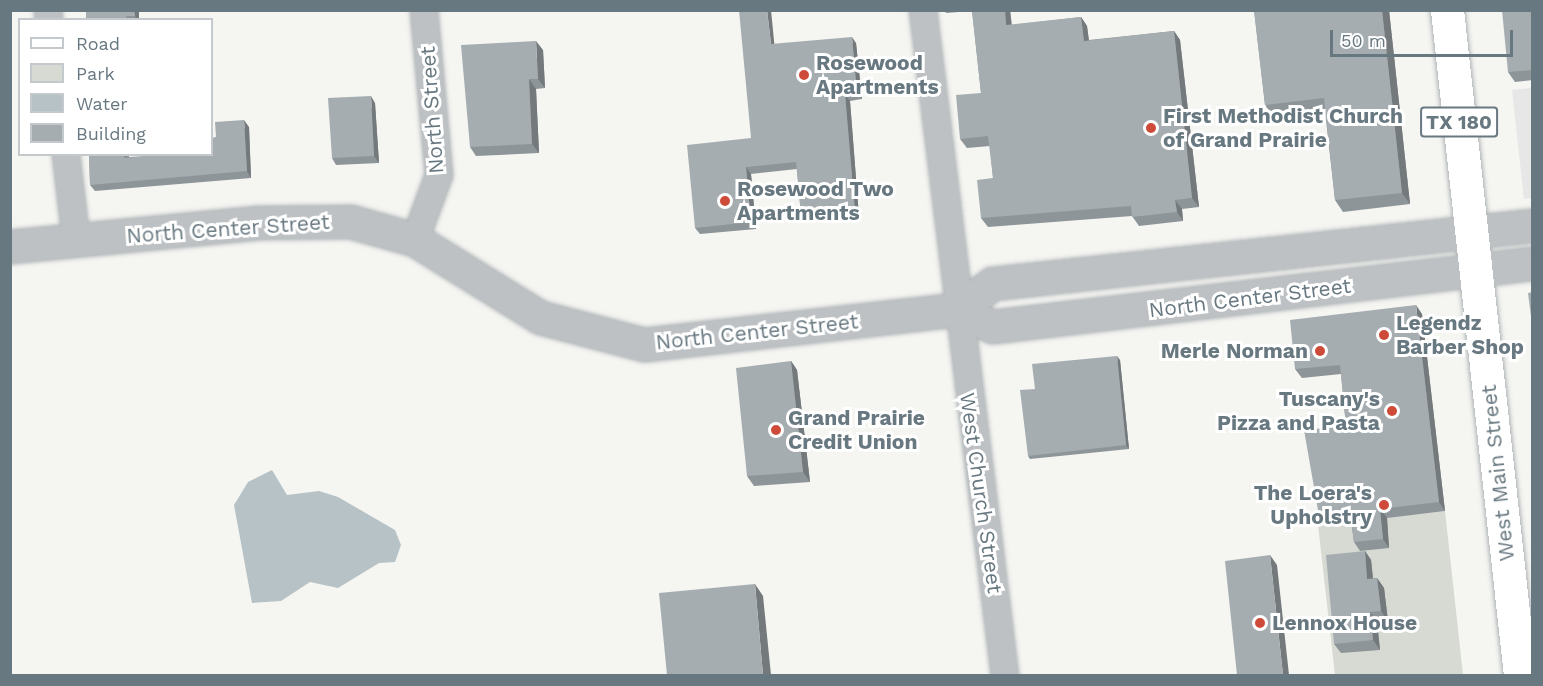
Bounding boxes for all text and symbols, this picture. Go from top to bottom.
legend [18,18,213,156]
scale bar [1333,18,1516,56]
text: 50 m [1341,30,1386,51]
text: Road [76,33,120,54]
street label: North Street [415,45,449,175]
place label: Rosewood Apartments [816,50,939,100]
text: Park [76,63,115,84]
marker: Rosewood Apartments [797,68,811,82]
text: Water [76,93,128,114]
place label: First Methodist Church of Grand Prairie [1163,103,1403,153]
road number: TX 180 [1418,105,1500,139]
marker: First Methodist Church of Grand Prairie [1144,121,1158,135]
text: Building [76,123,146,144]
place label: Rosewood Two Apartments [737,176,894,226]
marker: Rosewood Two Apartments [718,194,732,208]
street label: North Center Street [125,209,331,249]
street label: North Center Street [1147,273,1353,323]
street label: North Center Street [654,309,860,355]
place label: Legendz Barber Shop [1396,310,1524,360]
marker: Legendz Barber Shop [1377,328,1391,342]
place label: Merle Norman [1161,338,1308,364]
marker: Merle Norman [1313,344,1327,358]
street label: West Main Street [1476,384,1520,562]
place label: Tuscany's Pizza and Pasta [1217,386,1380,436]
street label: West Church Street [954,391,1008,595]
marker: Tuscany's Pizza and Pasta [1385,404,1399,418]
place label: Grand Prairie Credit Union [788,405,925,455]
marker: Grand Prairie Credit Union [769,423,783,437]
place label: The Loera's Upholstry [1254,480,1372,530]
marker: The Loera's Upholstry [1377,498,1391,512]
place label: Lennox House [1272,610,1417,636]
marker: Lennox House [1253,616,1267,630]

